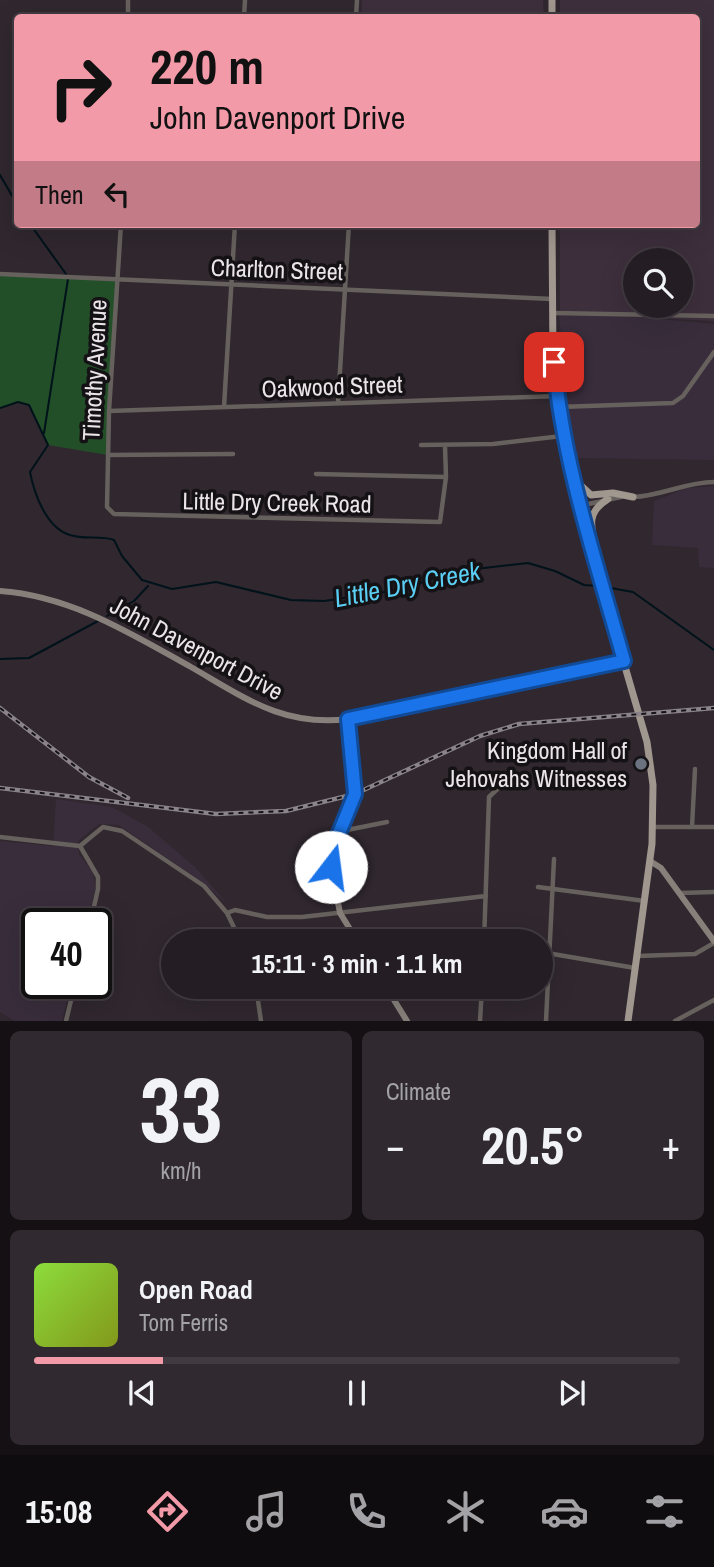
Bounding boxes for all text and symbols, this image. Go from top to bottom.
text: 220 m [150,33,264,99]
icon: right [35,42,126,133]
text: John Davenport Drive [150,96,405,139]
icon: left [98,175,136,213]
text: Then [35,177,84,212]
map controls [623,248,693,318]
button: search [623,248,693,318]
street label: Charlton Street [210,251,344,287]
street label: Timothy Avenue [74,299,114,441]
pin [524,332,584,392]
icon: arrive [535,343,573,381]
street label: Oakwood Street [261,368,404,404]
street label: Little Dry Creek Road [182,484,372,520]
water label: Little Dry Creek [331,552,484,615]
street label: John Davenport Drive [105,589,289,707]
place label: Kingdom Hall of Jehovahs Witnesses [445,734,628,794]
marker: Kingdom Hall of Jehovahs Witnesses [633,756,649,772]
position arrow [294,830,368,904]
speed limit sign: 40 [21,908,112,999]
text: 15:11 · 3 min · 1.1 km [252,946,463,981]
text: 33 [140,1048,223,1170]
text: Climate [386,1076,451,1107]
text: 20.5° [481,1110,585,1180]
text: − [386,1120,404,1171]
text: + [662,1120,680,1171]
text: km/h [161,1155,201,1186]
text: Open Road [139,1272,253,1307]
text: Tom Ferris [139,1307,228,1338]
icon: previous [123,1374,161,1412]
icon: pause [338,1374,376,1412]
icon: next [553,1374,591,1412]
icon: directions [143,1487,192,1536]
icon: music [242,1487,291,1536]
icon: phone [342,1487,391,1536]
icon: climate [441,1487,490,1536]
icon: car [540,1487,589,1536]
icon: filters [640,1487,689,1536]
text: 15:08 [25,1490,92,1533]

